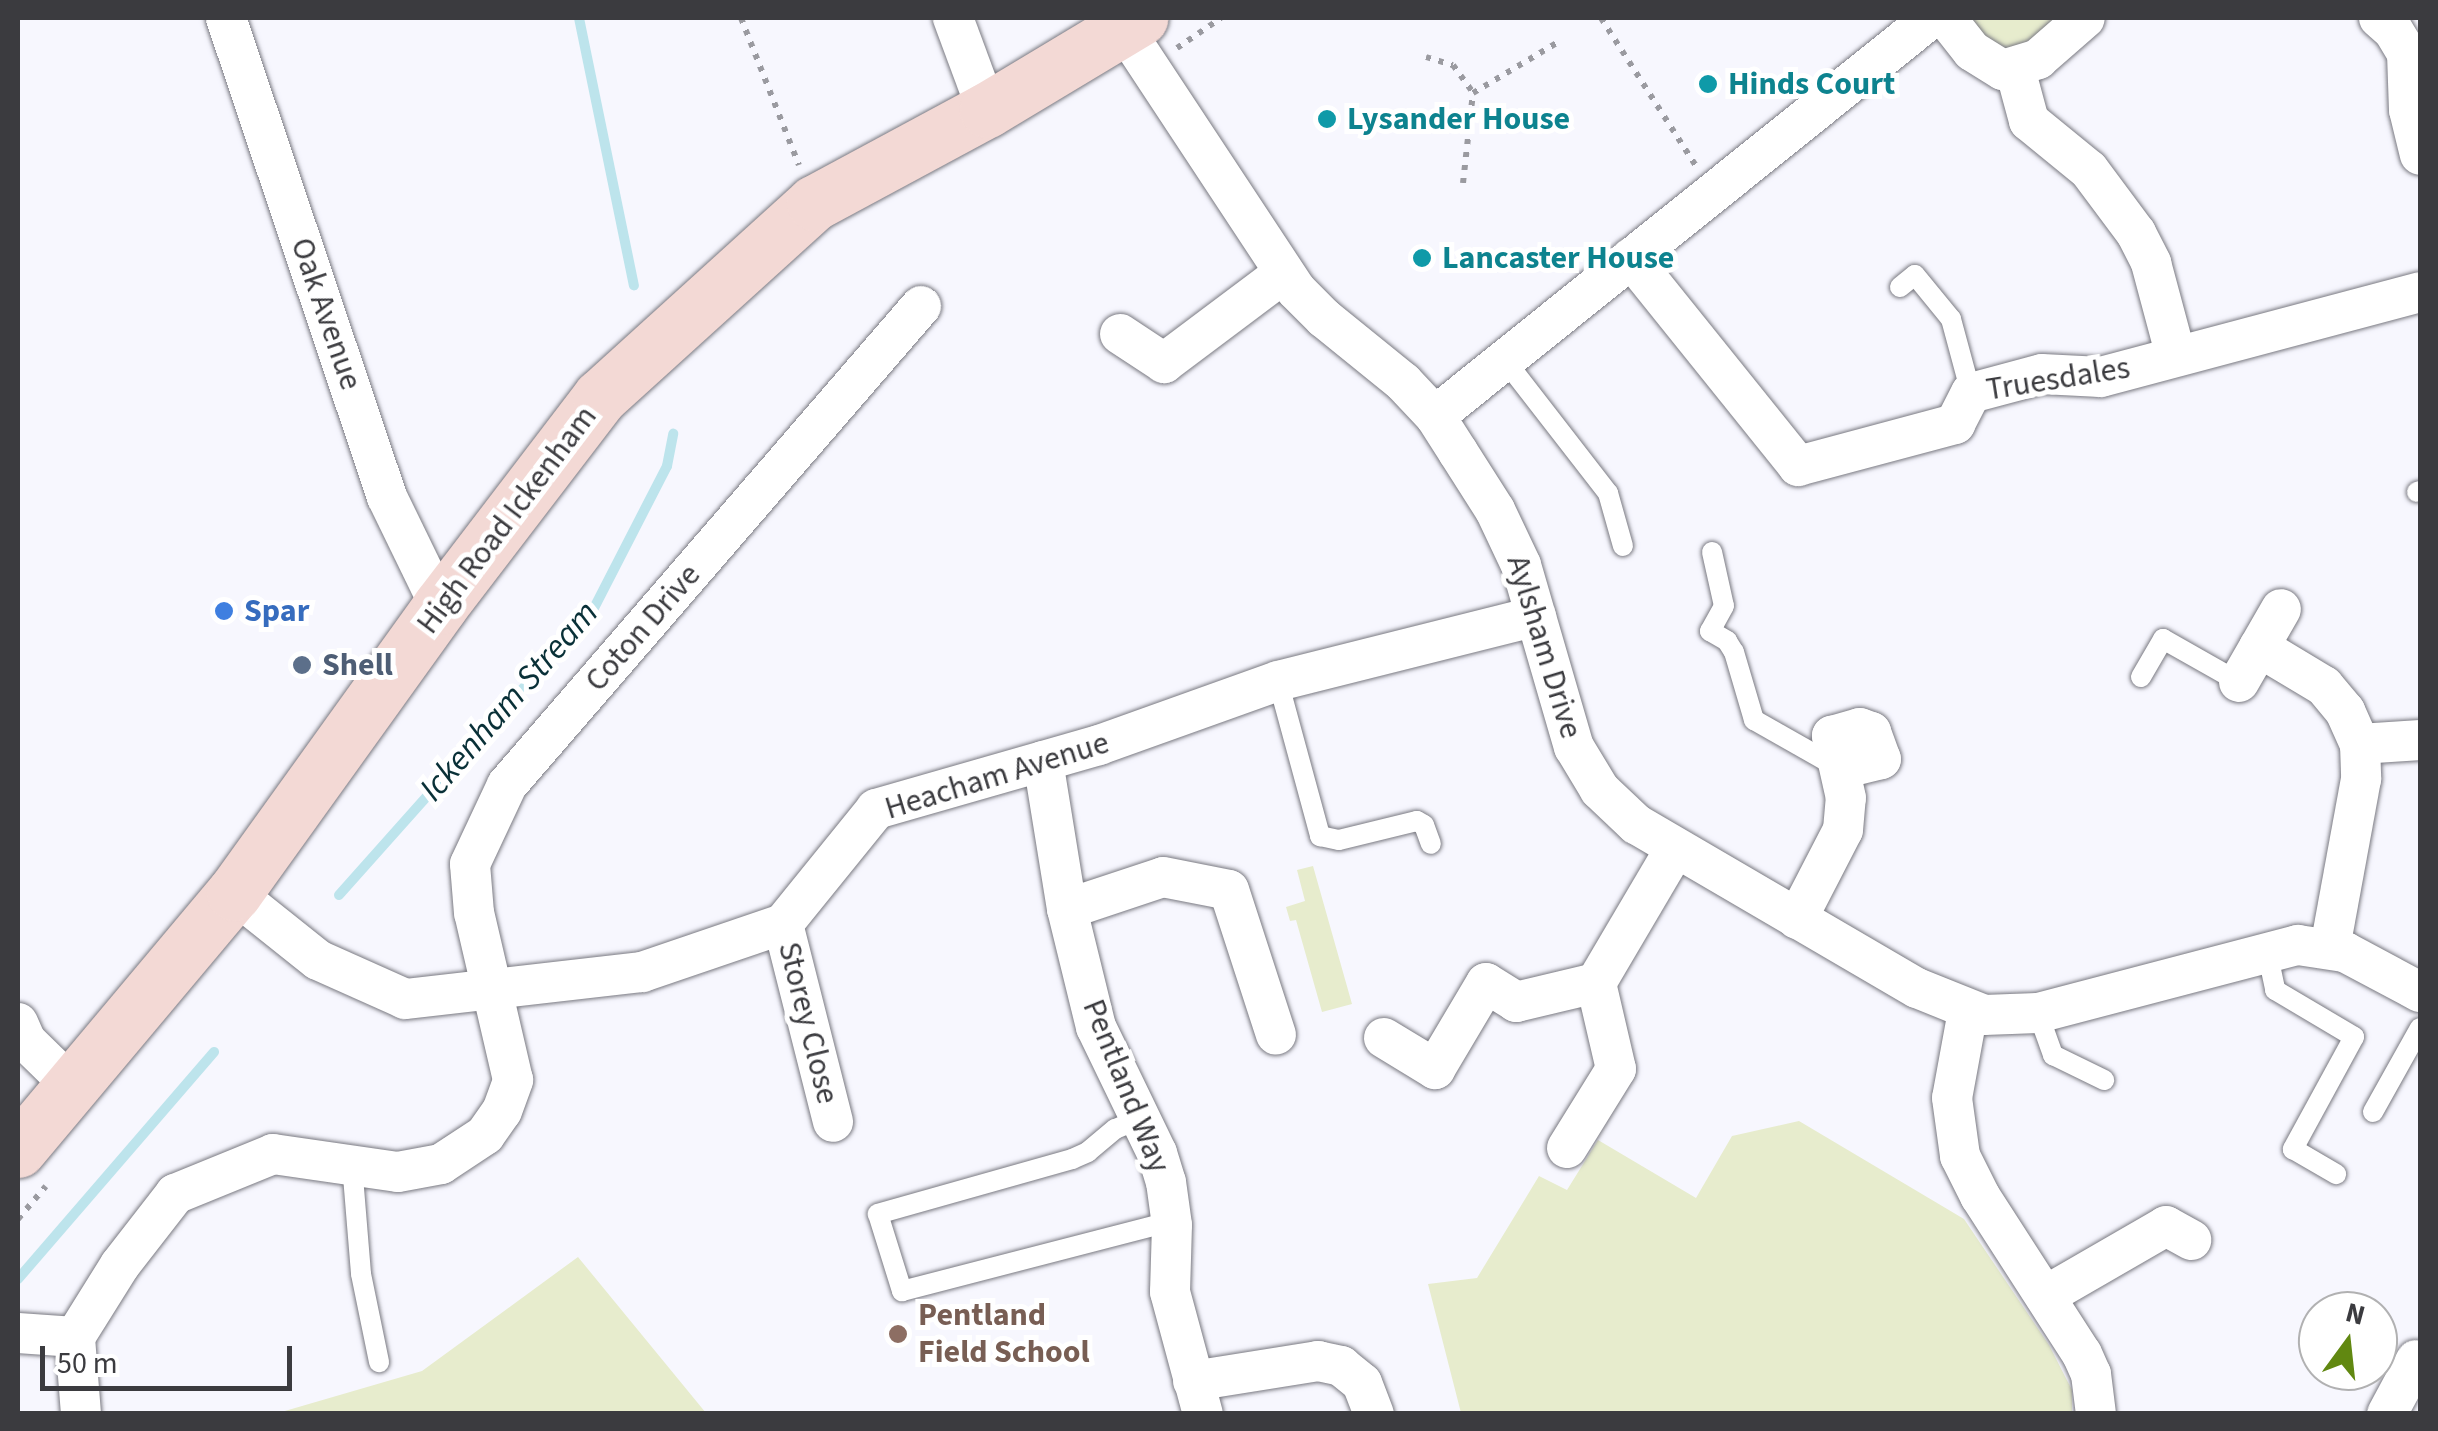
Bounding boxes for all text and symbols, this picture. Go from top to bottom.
place label: Hinds Court [1728,65,1895,103]
marker: Hinds Court [1697,73,1719,95]
place label: Lysander House [1347,100,1570,138]
marker: Lysander House [1316,108,1338,130]
street label: Oak Avenue [282,233,370,395]
place label: Lancaster House [1442,239,1674,277]
marker: Lancaster House [1411,247,1433,269]
street label: Truesdales [1983,349,2133,409]
street label: High Road Ickenham [409,398,605,642]
street label: Aylsham Drive [1498,551,1590,743]
street label: Coton Drive [577,557,709,699]
place label: Spar [244,592,309,630]
water label: Ickenham Stream [411,592,607,810]
marker: Spar [213,600,235,622]
place label: Shell [322,646,393,684]
marker: Shell [291,654,313,676]
street label: Heacham Avenue [880,724,1114,828]
street label: Storey Close [769,938,847,1108]
street label: Pentland Way [1074,994,1178,1178]
north arrow [2298,1291,2398,1391]
text: N [2341,1292,2369,1336]
place label: Pentland Field School [918,1297,1090,1372]
marker: Pentland Field School [887,1323,909,1345]
scale bar [45,1326,298,1388]
text: 50 m [57,1342,118,1385]

